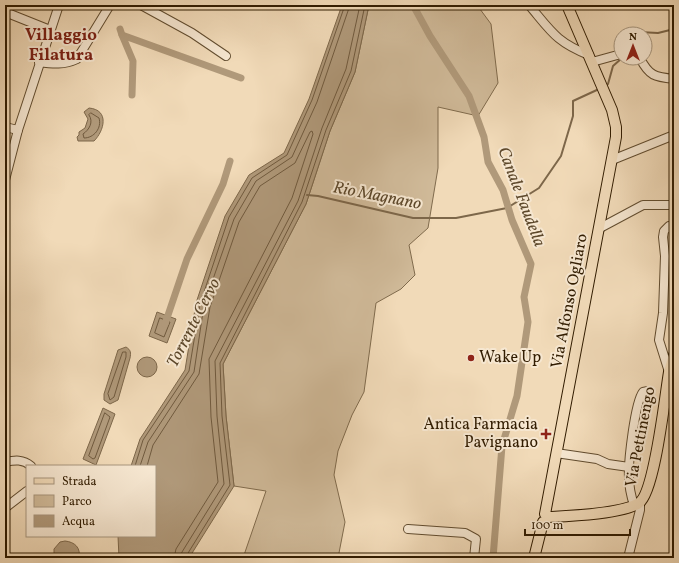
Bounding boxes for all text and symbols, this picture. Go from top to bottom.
district label: Villaggio Filatura [25,24,97,67]
north arrow [613,26,653,66]
text: N [629,30,637,45]
water label: Canale Faudella [491,144,551,250]
water label: Rio Magnano [331,176,423,216]
street label: Via Alfonso Ogliaro [546,232,594,370]
water label: Torrente Cervo [162,274,226,371]
place label: Wake Up [479,347,541,369]
marker: Wake Up [466,353,476,363]
street label: Via Pettinengo [620,385,662,489]
place label: Antica Farmacia Pavignano [424,414,538,454]
marker: Antica Farmacia Pavignano [541,429,551,439]
legend [26,465,156,537]
text: Strada [62,474,97,490]
text: Parco [62,494,92,510]
scale bar [525,511,630,537]
text: Acqua [62,514,95,530]
text: 100 m [531,518,564,534]

